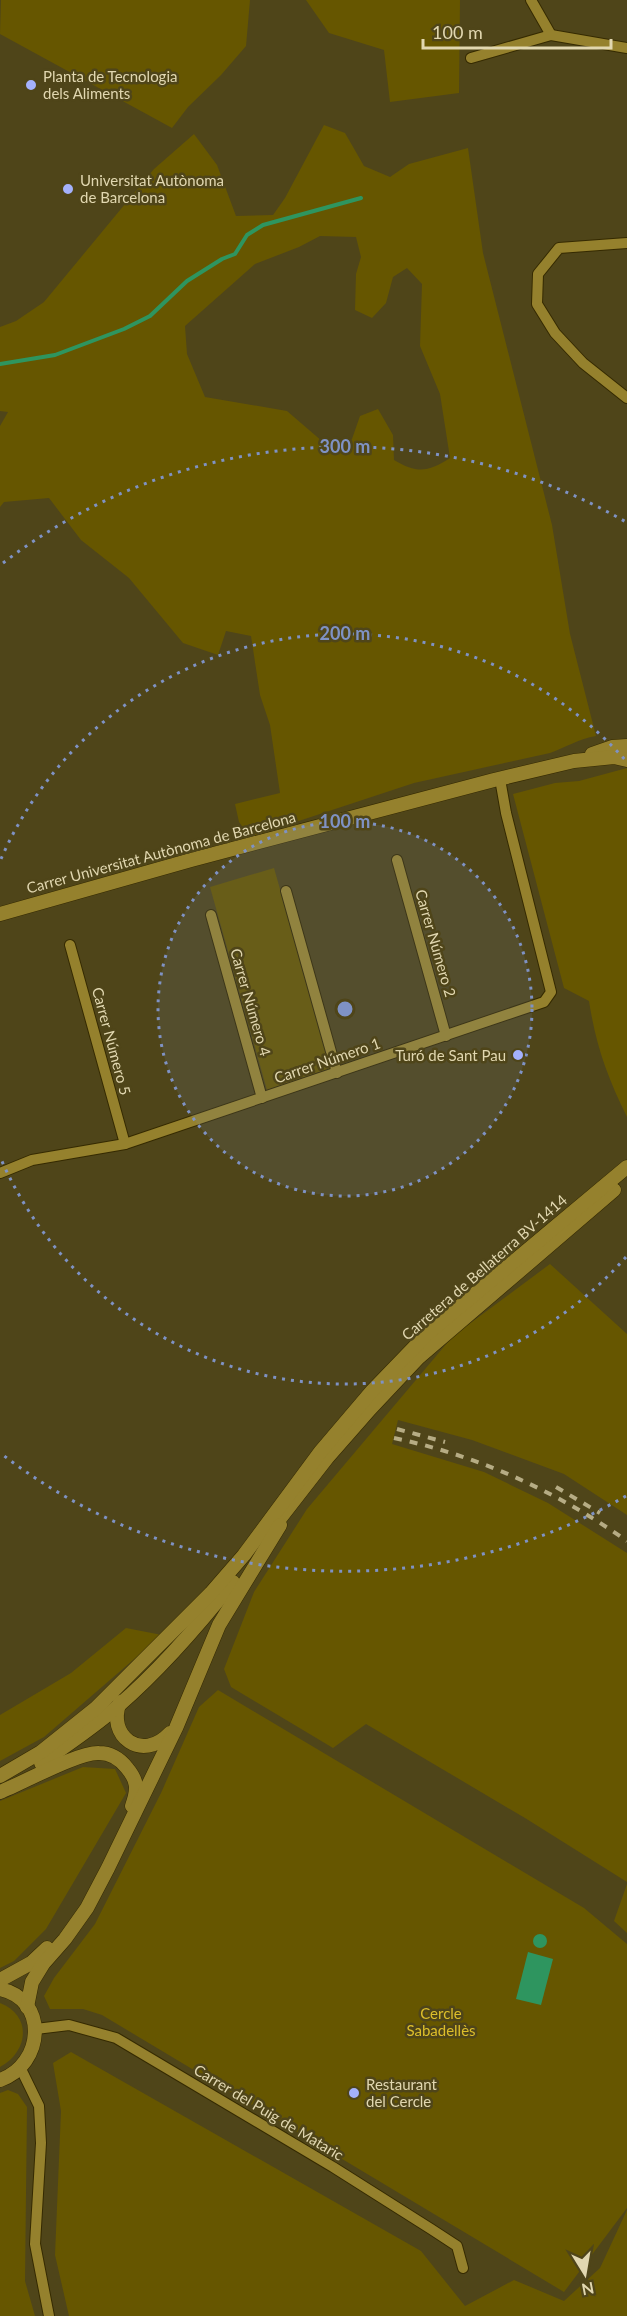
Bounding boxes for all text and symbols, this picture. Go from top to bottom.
scale bar [423,12,610,50]
text: 100 m [432,21,483,43]
place label: Planta de Tecnologia dels Aliments [43,67,177,102]
marker: Planta de Tecnologia dels Aliments [24,78,38,92]
place label: Universitat Autònoma de Barcelona [80,171,224,206]
marker: Universitat Autònoma de Barcelona [61,182,75,196]
text: 300 m [320,435,370,457]
text: 200 m [320,622,370,644]
street label: Carrer Universitat Autònoma de Barcelona [24,807,298,897]
text: 100 m [320,810,370,832]
street label: Carrer Número 2 [412,887,460,999]
street label: Carrer Número 4 [227,946,275,1058]
street label: Carrer Número 5 [89,985,135,1097]
centre of rings [335,999,355,1019]
street label: Carrer Número 1 [272,1033,382,1087]
place label: Turó de Sant Pau [395,1046,506,1064]
marker: Turó de Sant Pau [511,1048,525,1062]
street label: Carretera de Bellaterra BV-1414 [398,1190,570,1344]
park label: Cercle Sabadellès [406,2004,476,2039]
street label: Carrer del Puig de Mataric [191,2060,347,2164]
place label: Restaurant del Cercle [366,2075,438,2110]
marker: Restaurant del Cercle [347,2086,361,2100]
north arrow [555,2244,615,2304]
text: N [580,2279,596,2300]

